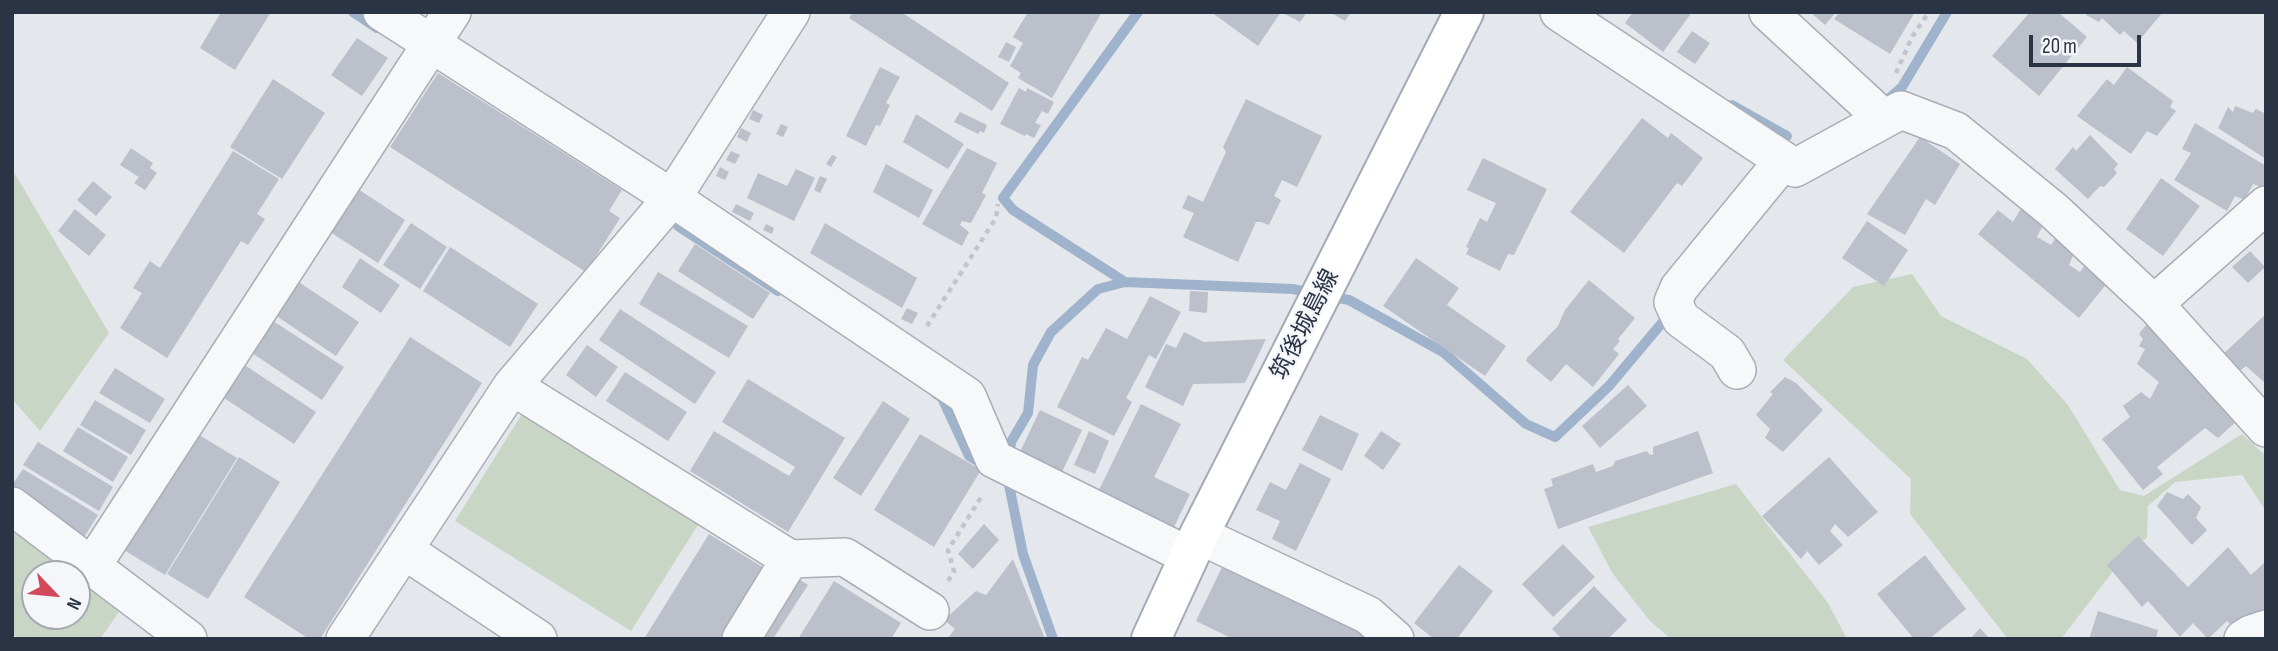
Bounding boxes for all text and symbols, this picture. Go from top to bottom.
scale bar [2033,21,2145,65]
text: 20 m [2042,34,2077,59]
street label: 筑後城島線 [1266,265,1346,385]
north arrow [21,560,91,630]
text: N [61,594,86,613]

